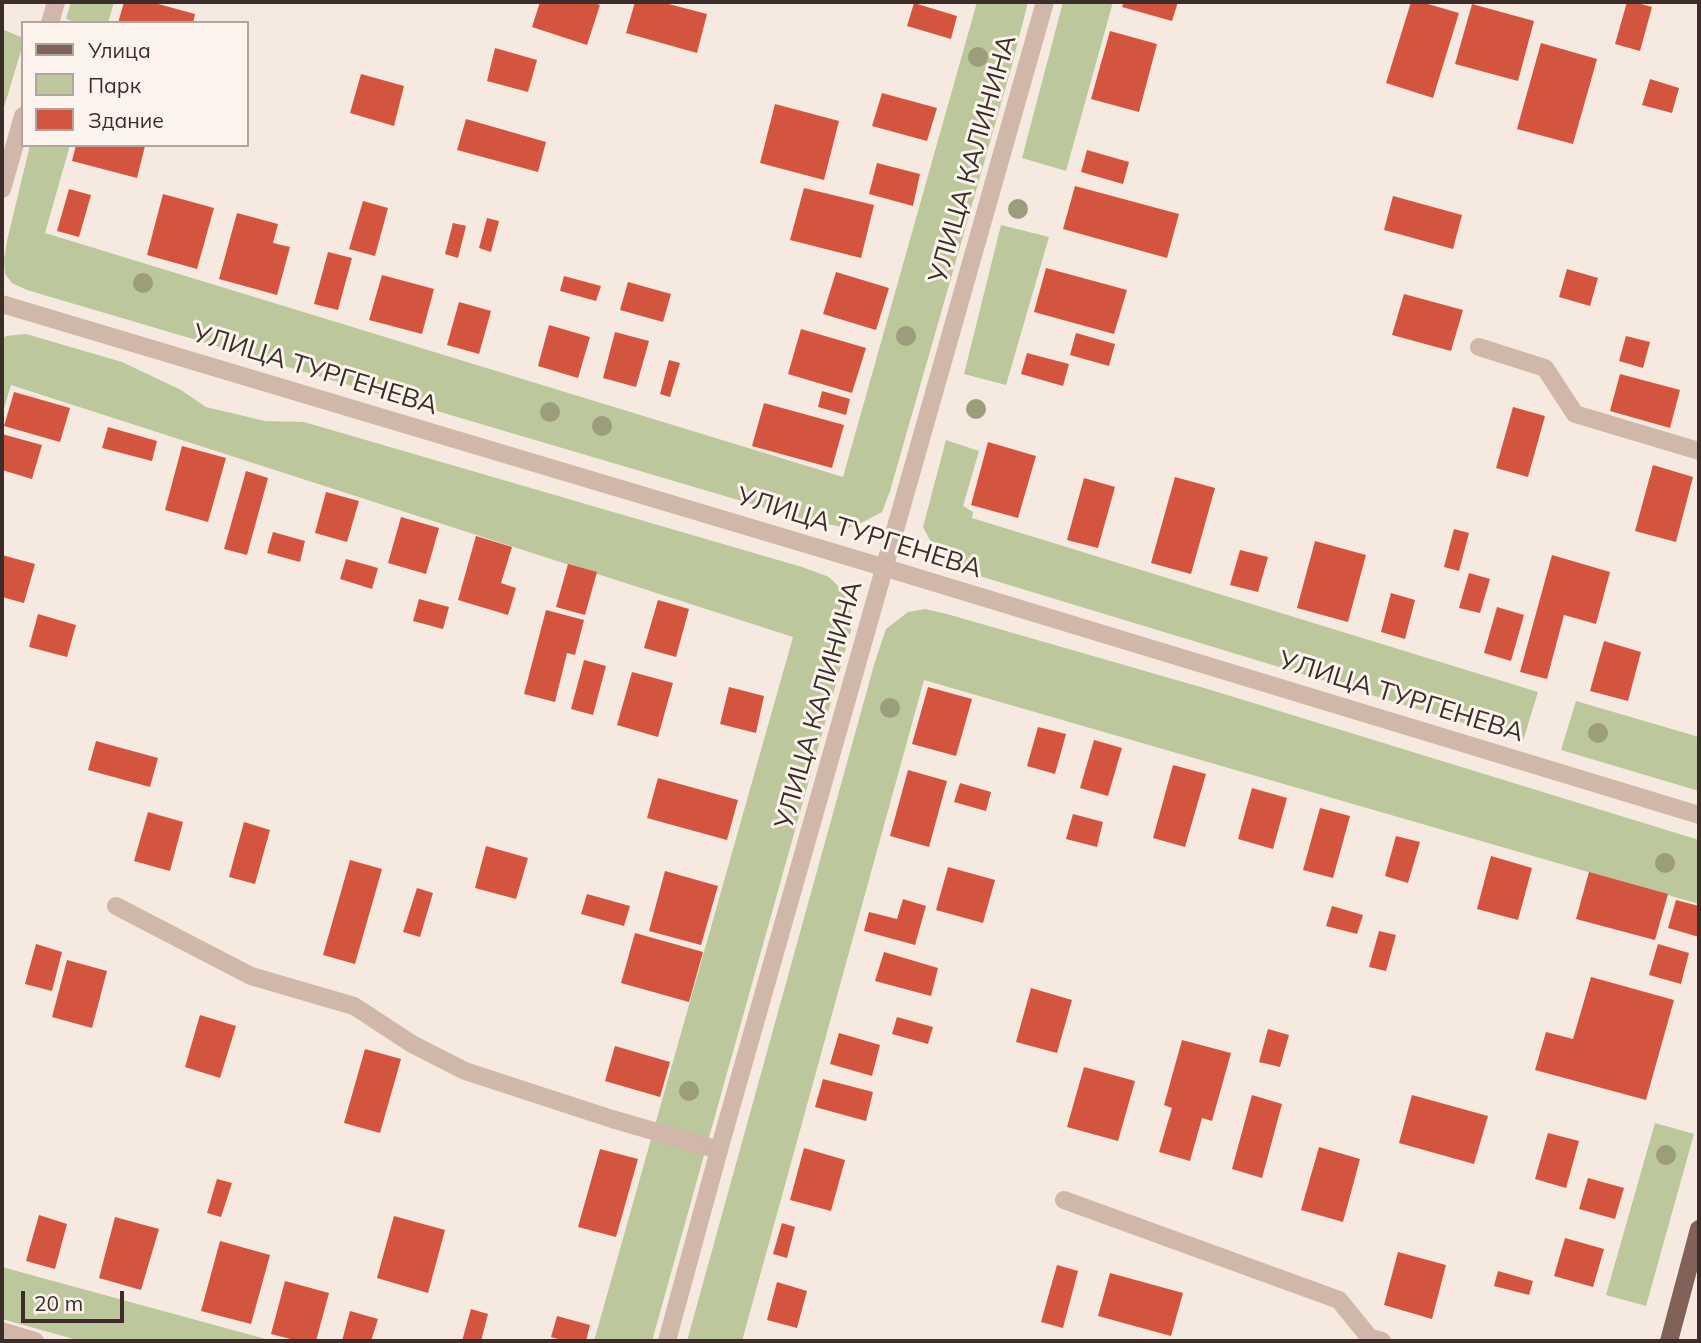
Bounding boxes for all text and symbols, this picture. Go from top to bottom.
legend [21,21,248,147]
street label: УЛИЦА КАЛИНИНА [923,31,1023,287]
text: Улица [88,37,151,63]
text: Парк [88,72,141,98]
text: Здание [88,107,164,133]
street label: УЛИЦА ТУРГЕНЕВА [189,318,441,422]
street label: УЛИЦА ТУРГЕНЕВА [733,481,985,585]
street label: УЛИЦА КАЛИНИНА [769,577,869,833]
street label: УЛИЦА ТУРГЕНЕВА [1275,645,1527,749]
scale bar [24,1276,128,1320]
text: 20 m [34,1290,83,1316]

